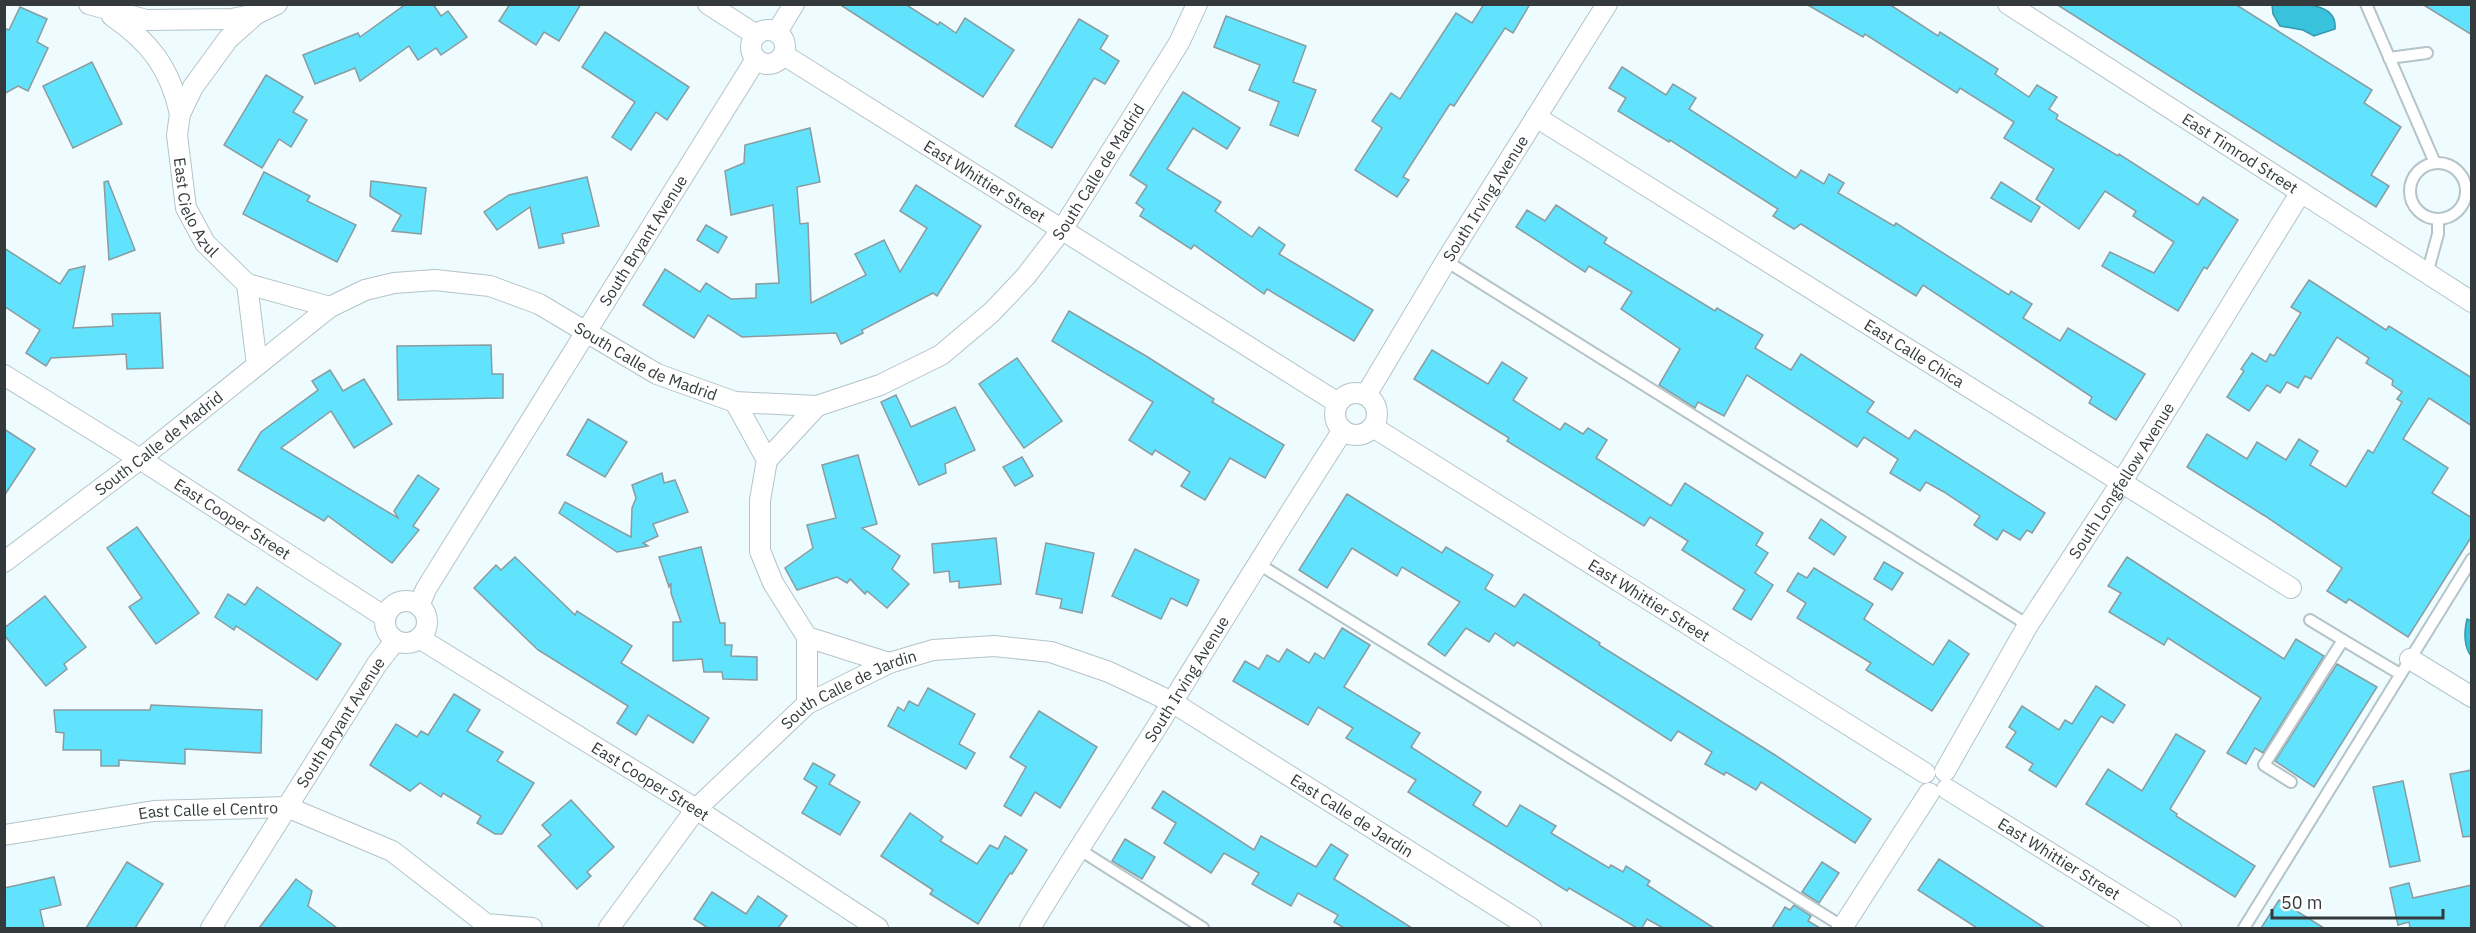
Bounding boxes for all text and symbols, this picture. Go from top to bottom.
street label: South Calle de Madrid [1048,100,1149,244]
street label: East Timrod Street [2179,109,2302,198]
street label: South Irving Avenue [1438,131,1532,265]
street label: East Whittier Street [920,135,1049,227]
street label: East Cielo Azul [170,156,223,261]
street label: South Bryant Avenue [595,171,691,310]
street label: East Calle Chica [1861,314,1969,392]
street label: South Calle de Madrid [571,317,720,405]
street label: South Calle de Madrid [91,387,227,500]
street label: South Longfellow Avenue [2064,399,2178,562]
street label: East Cooper Street [171,474,295,564]
street label: East Whittier Street [1585,555,1714,646]
street label: South Irving Avenue [1140,612,1233,746]
street label: South Calle de Jardin [777,645,919,734]
street label: South Bryant Avenue [292,653,389,791]
street label: East Cooper Street [588,737,713,825]
street label: East Calle de Jardin [1287,769,1417,861]
street label: East Calle el Centro [137,797,278,823]
street label: East Whittier Street [1994,813,2124,904]
scale bar [2272,882,2443,920]
text: 50 m [2281,891,2323,914]

